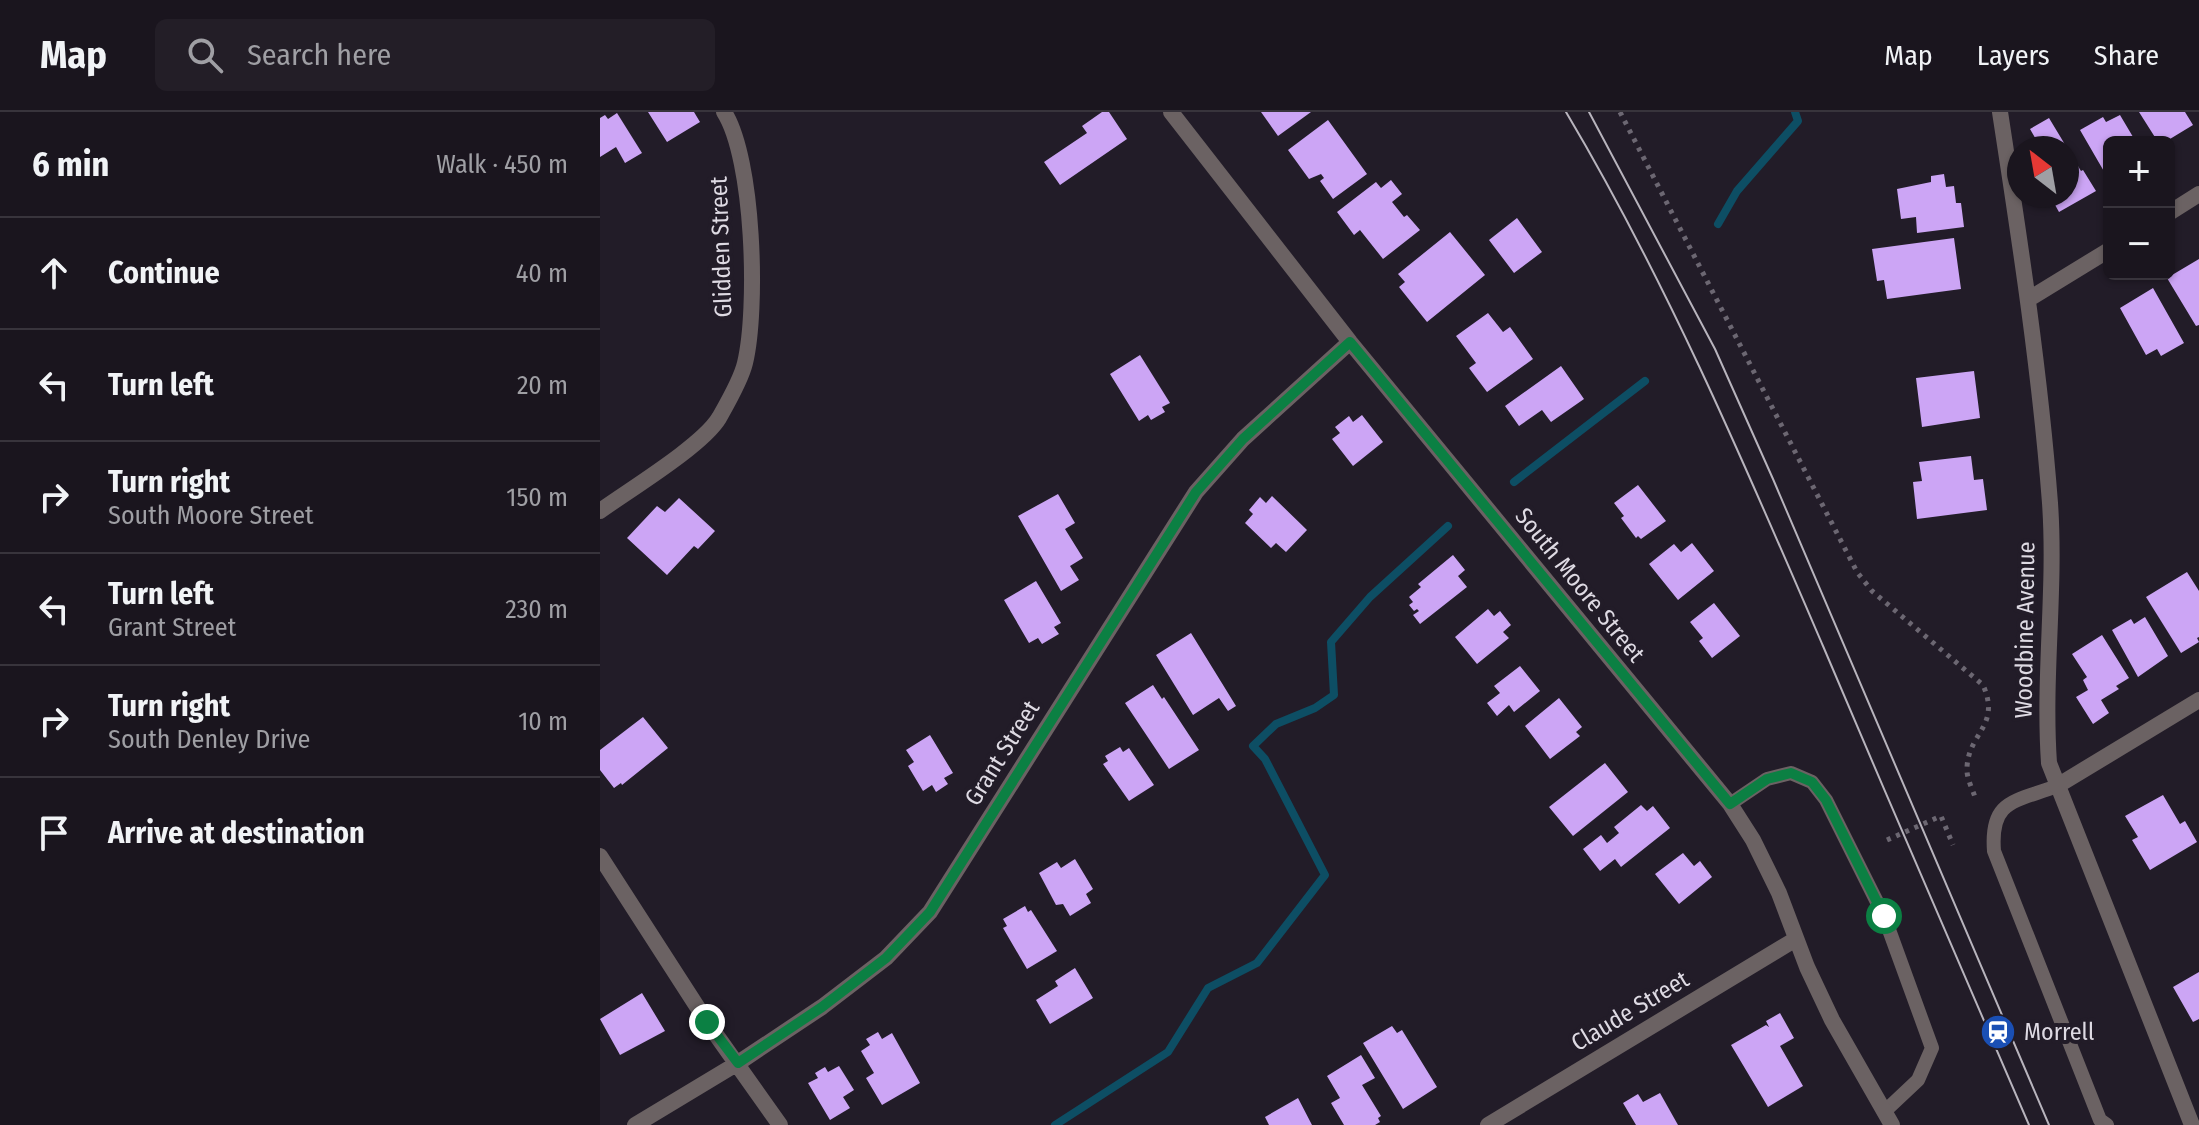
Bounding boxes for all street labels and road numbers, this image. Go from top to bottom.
street label: Glidden Street [705,176,737,318]
street label: South Moore Street [1509,502,1651,668]
street label: Woodbine Avenue [2009,541,2041,719]
street label: Grant Street [959,695,1045,811]
street label: Claude Street [1566,965,1694,1057]

